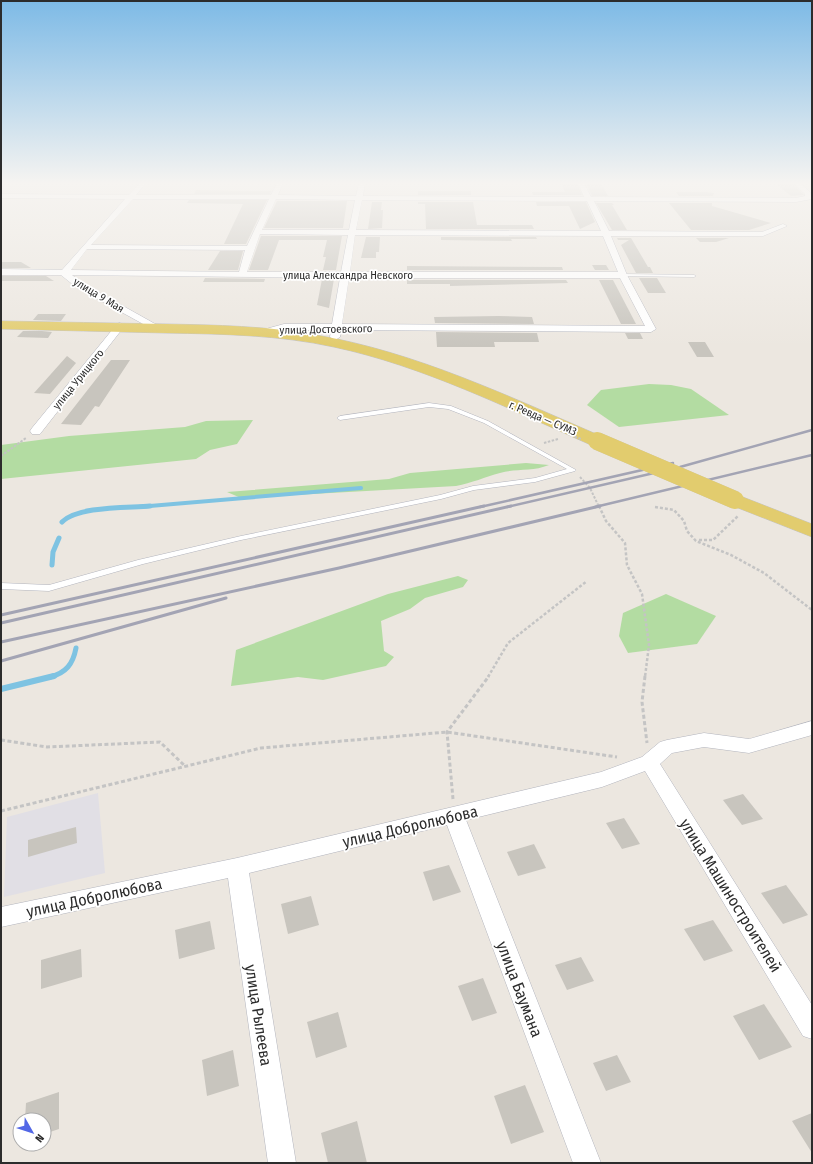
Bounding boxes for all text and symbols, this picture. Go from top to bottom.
street label: улица Александра Невского [283,269,413,282]
street label: улица 9 Мая [71,275,126,316]
street label: улица Достоевского [279,322,373,337]
street label: улица Урицкого [50,346,107,412]
street label: г. Ревда — СУМЗ [507,398,579,439]
street label: улица Добролюбова [341,802,480,851]
street label: улица Машиностроителей [675,815,786,976]
street label: улица Добролюбова [25,874,164,921]
street label: улица Баумана [493,939,547,1040]
street label: улица Рылеева [241,963,276,1067]
north arrow [12,1112,52,1152]
text: N [32,1131,47,1145]

